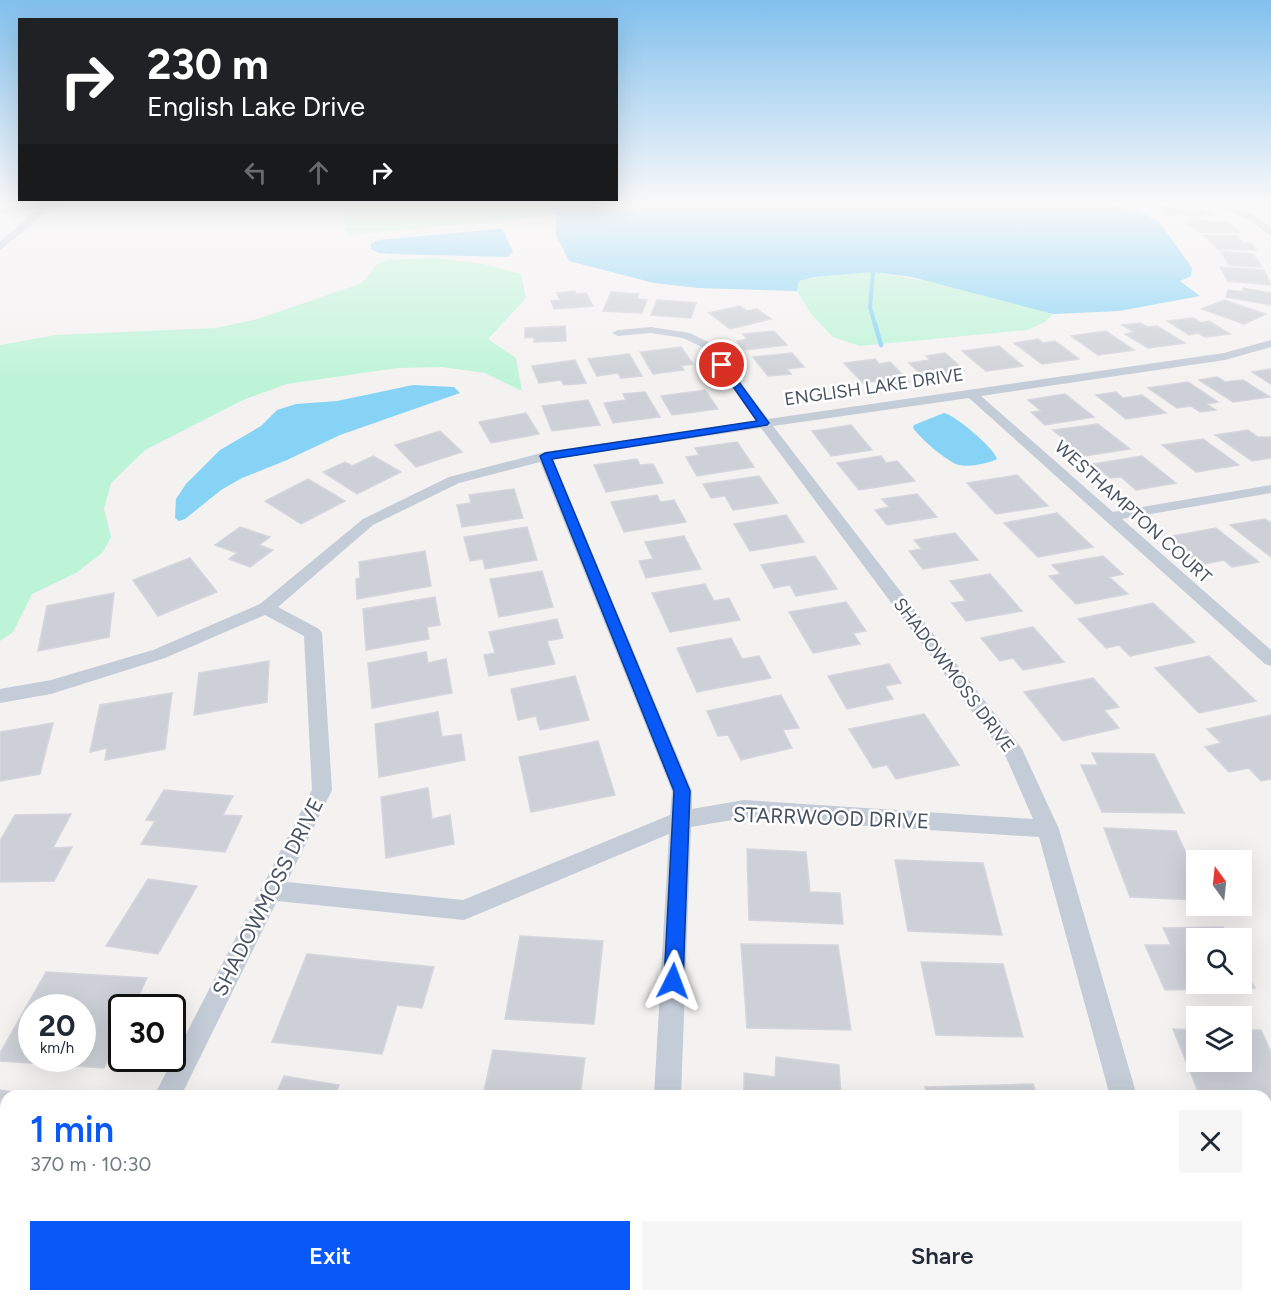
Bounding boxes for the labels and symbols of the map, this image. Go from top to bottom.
pin [696,339,747,390]
street label: ENGLISH LAKE DRIVE [783,364,965,410]
street label: WESTHAMPTON COURT [1050,436,1216,588]
street label: SHADOWMOSS DRIVE [889,593,1019,757]
street label: SHADOWMOSS DRIVE [207,794,328,1000]
street label: STARRWOOD DRIVE [733,802,930,833]
north arrow [1186,850,1252,916]
position arrow [641,949,705,1013]
speed limit sign: 30 [108,994,186,1072]

